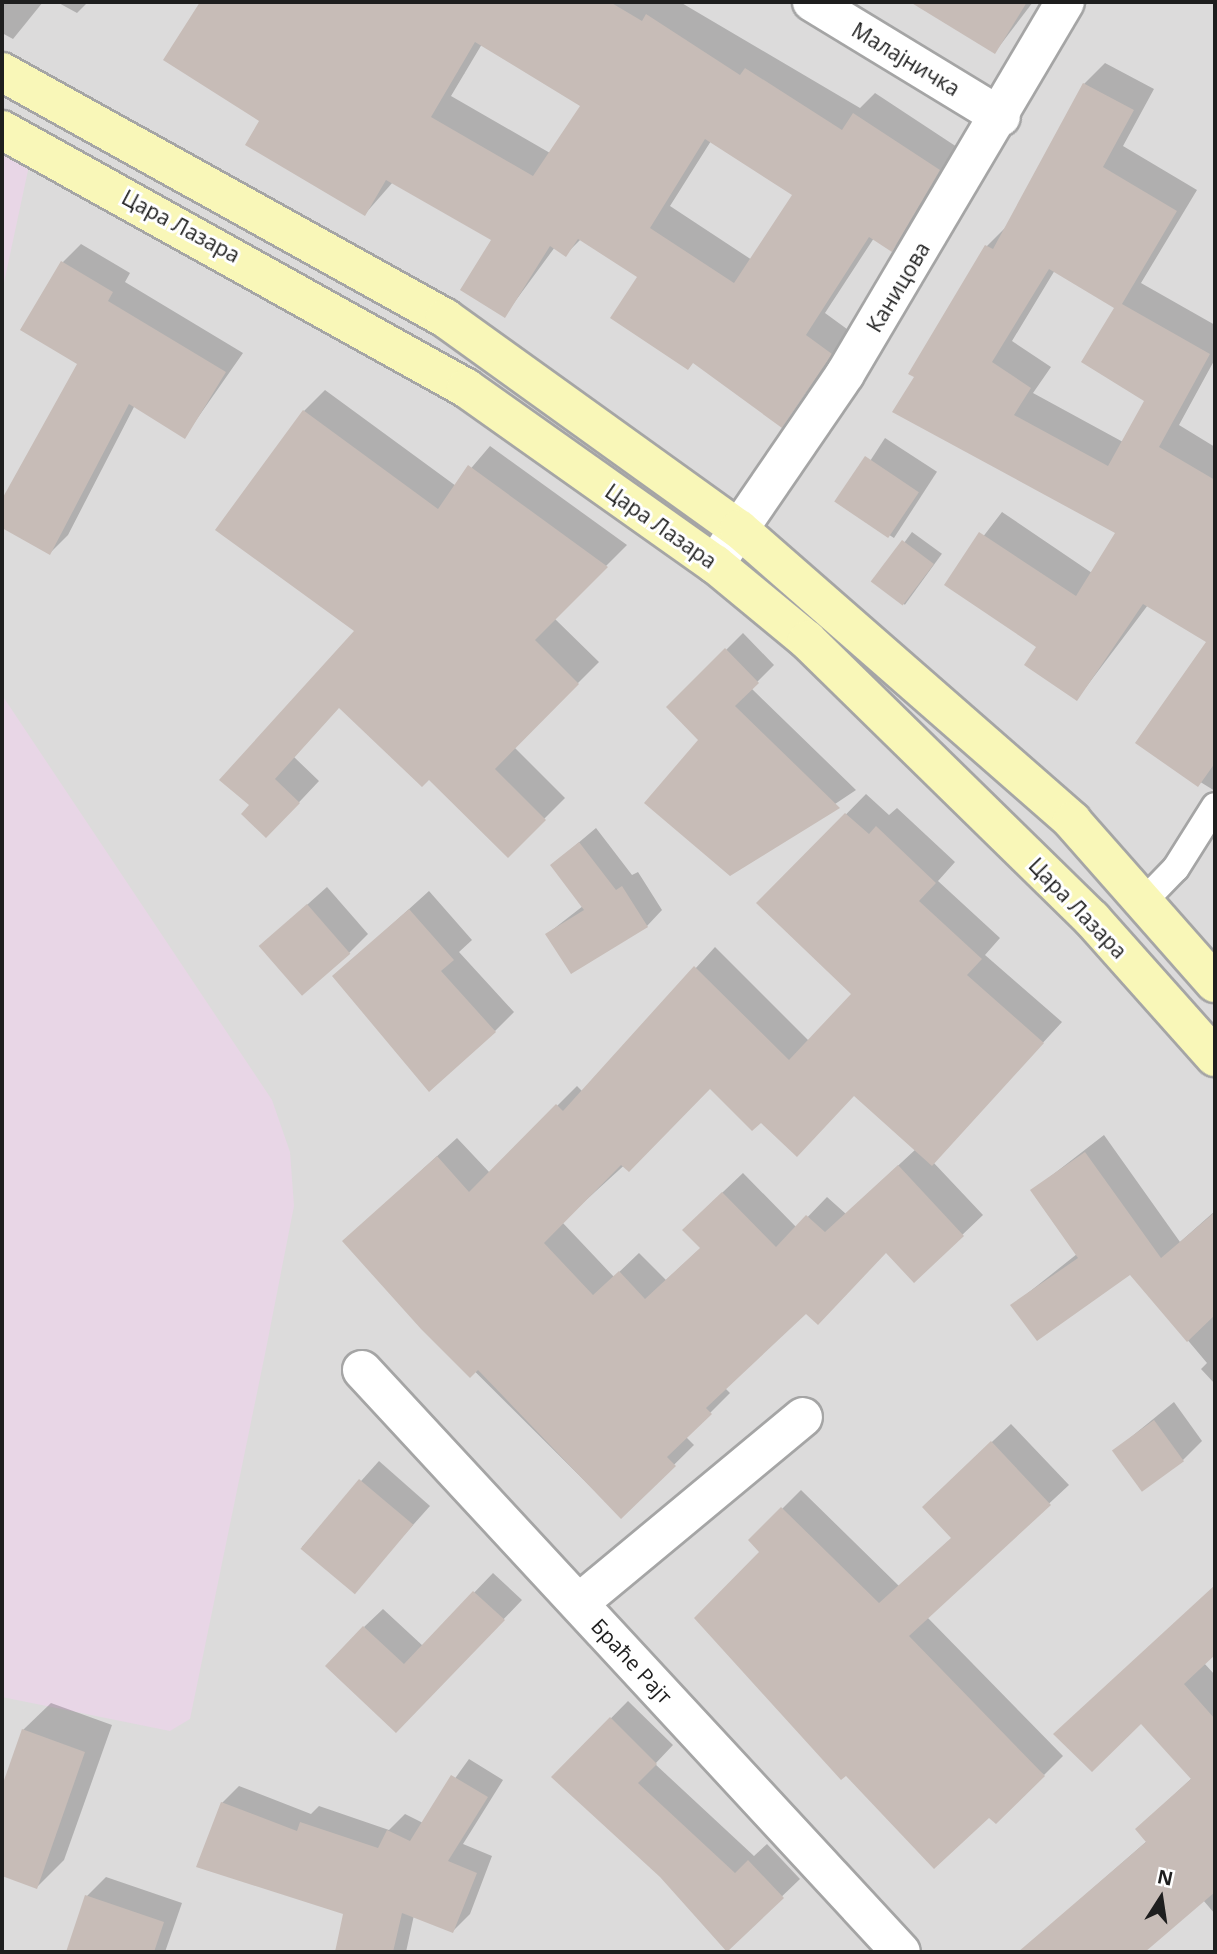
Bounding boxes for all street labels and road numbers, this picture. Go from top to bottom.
street label: Малајничка [847,17,965,101]
street label: Цара Лазара [118,184,244,268]
street label: Каницова [861,237,935,337]
street label: Цара Лазара [601,478,721,574]
street label: Цара Лазара [1024,853,1132,963]
street label: Браће Рајт [586,1613,678,1709]

